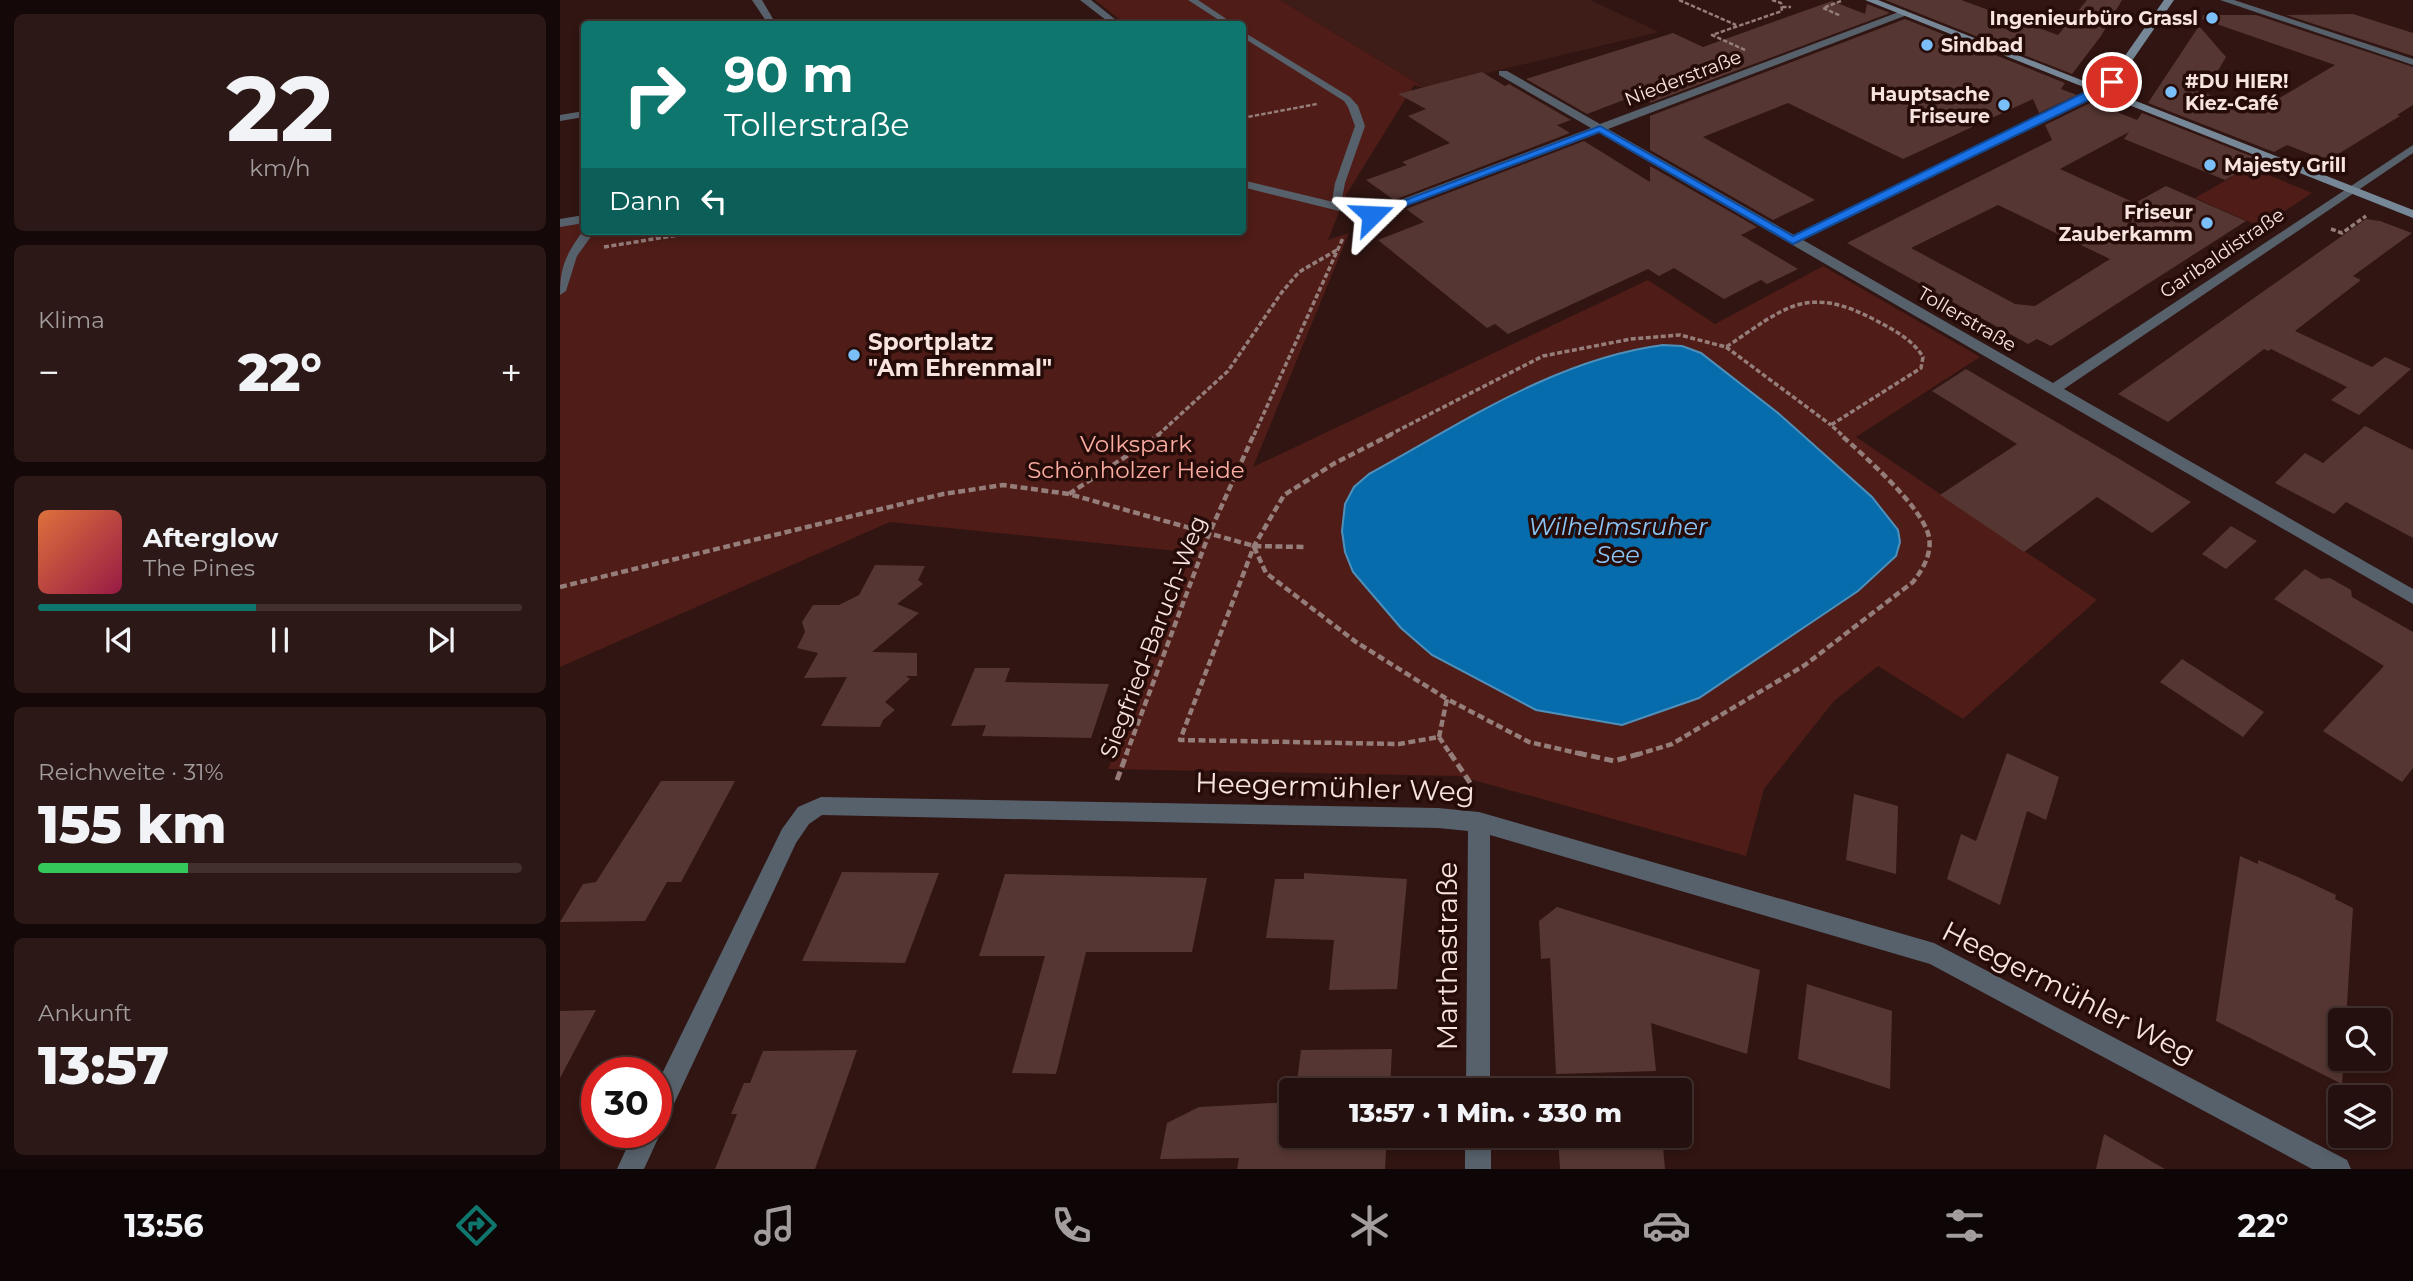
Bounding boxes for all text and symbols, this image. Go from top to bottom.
place label: Ingenieurbüro Grassl [1990,7,2198,30]
marker: Ingenieurbüro Grassl [2204,10,2220,26]
place label: Sindbad [1941,34,2023,57]
marker: Sindbad [1919,37,1935,53]
text: 90 m [724,45,854,104]
street label: Niederstraße [1621,45,1745,111]
icon: right [609,49,700,140]
pin [2082,52,2142,112]
text: 22 [226,53,334,164]
icon: arrive [2093,63,2131,101]
place label: #DU HIER! Kiez-Café [2185,70,2289,115]
place label: Hauptsache Friseure [1870,83,1990,128]
marker: #DU HIER! Kiez-Café [2163,84,2179,100]
marker: Hauptsache Friseure [1996,97,2012,113]
text: Tollerstraße [724,105,910,144]
text: km/h [249,154,311,182]
place label: Majesty Grill [2224,154,2346,177]
marker: Majesty Grill [2202,157,2218,173]
position arrow [1335,178,1409,252]
icon: left [695,182,733,220]
text: Dann [609,185,681,217]
place label: Friseur Zauberkamm [2058,201,2193,246]
street label: Garibaldistraße [2156,203,2288,303]
marker: Friseur Zauberkamm [2199,215,2215,231]
street label: Tollerstraße [1914,281,2020,357]
text: Klima [38,306,105,334]
place label: Sportplatz "Am Ehrenmal" [868,328,1052,382]
text: 22° [238,341,322,404]
marker: Sportplatz "Am Ehrenmal" [846,347,862,363]
text: − [38,349,60,396]
text: + [500,349,522,396]
park label: Volkspark Schönholzer Heide [1027,430,1245,484]
street label: Siegfried-Baruch-Weg [1094,512,1212,762]
water label: Wilhelmsruher See [1528,512,1709,569]
text: Afterglow [143,522,278,554]
text: The Pines [143,554,255,582]
icon: previous [100,621,138,659]
icon: pause [261,621,299,659]
icon: next [422,621,460,659]
text: Reichweite · 31% [38,758,224,786]
street label: Heegermühler Weg [1195,765,1475,809]
text: 155 km [38,793,227,856]
street label: Marthastraße [1430,862,1464,1050]
street label: Heegermühler Weg [1937,913,2201,1071]
text: Ankunft [38,999,132,1027]
map controls [2328,1008,2391,1148]
button: search [2328,1008,2391,1071]
text: 13:57 [38,1034,169,1097]
speed limit sign: 30 [581,1057,672,1148]
button: layers [2328,1085,2391,1148]
text: 13:57 · 1 Min. · 330 m [1349,1097,1622,1129]
icon: directions [452,1201,501,1250]
icon: music [750,1201,799,1250]
icon: phone [1047,1201,1096,1250]
icon: climate [1345,1201,1394,1250]
icon: car [1642,1201,1691,1250]
icon: filters [1940,1201,1989,1250]
text: 13:56 [124,1206,204,1245]
text: 22° [2238,1206,2289,1245]

